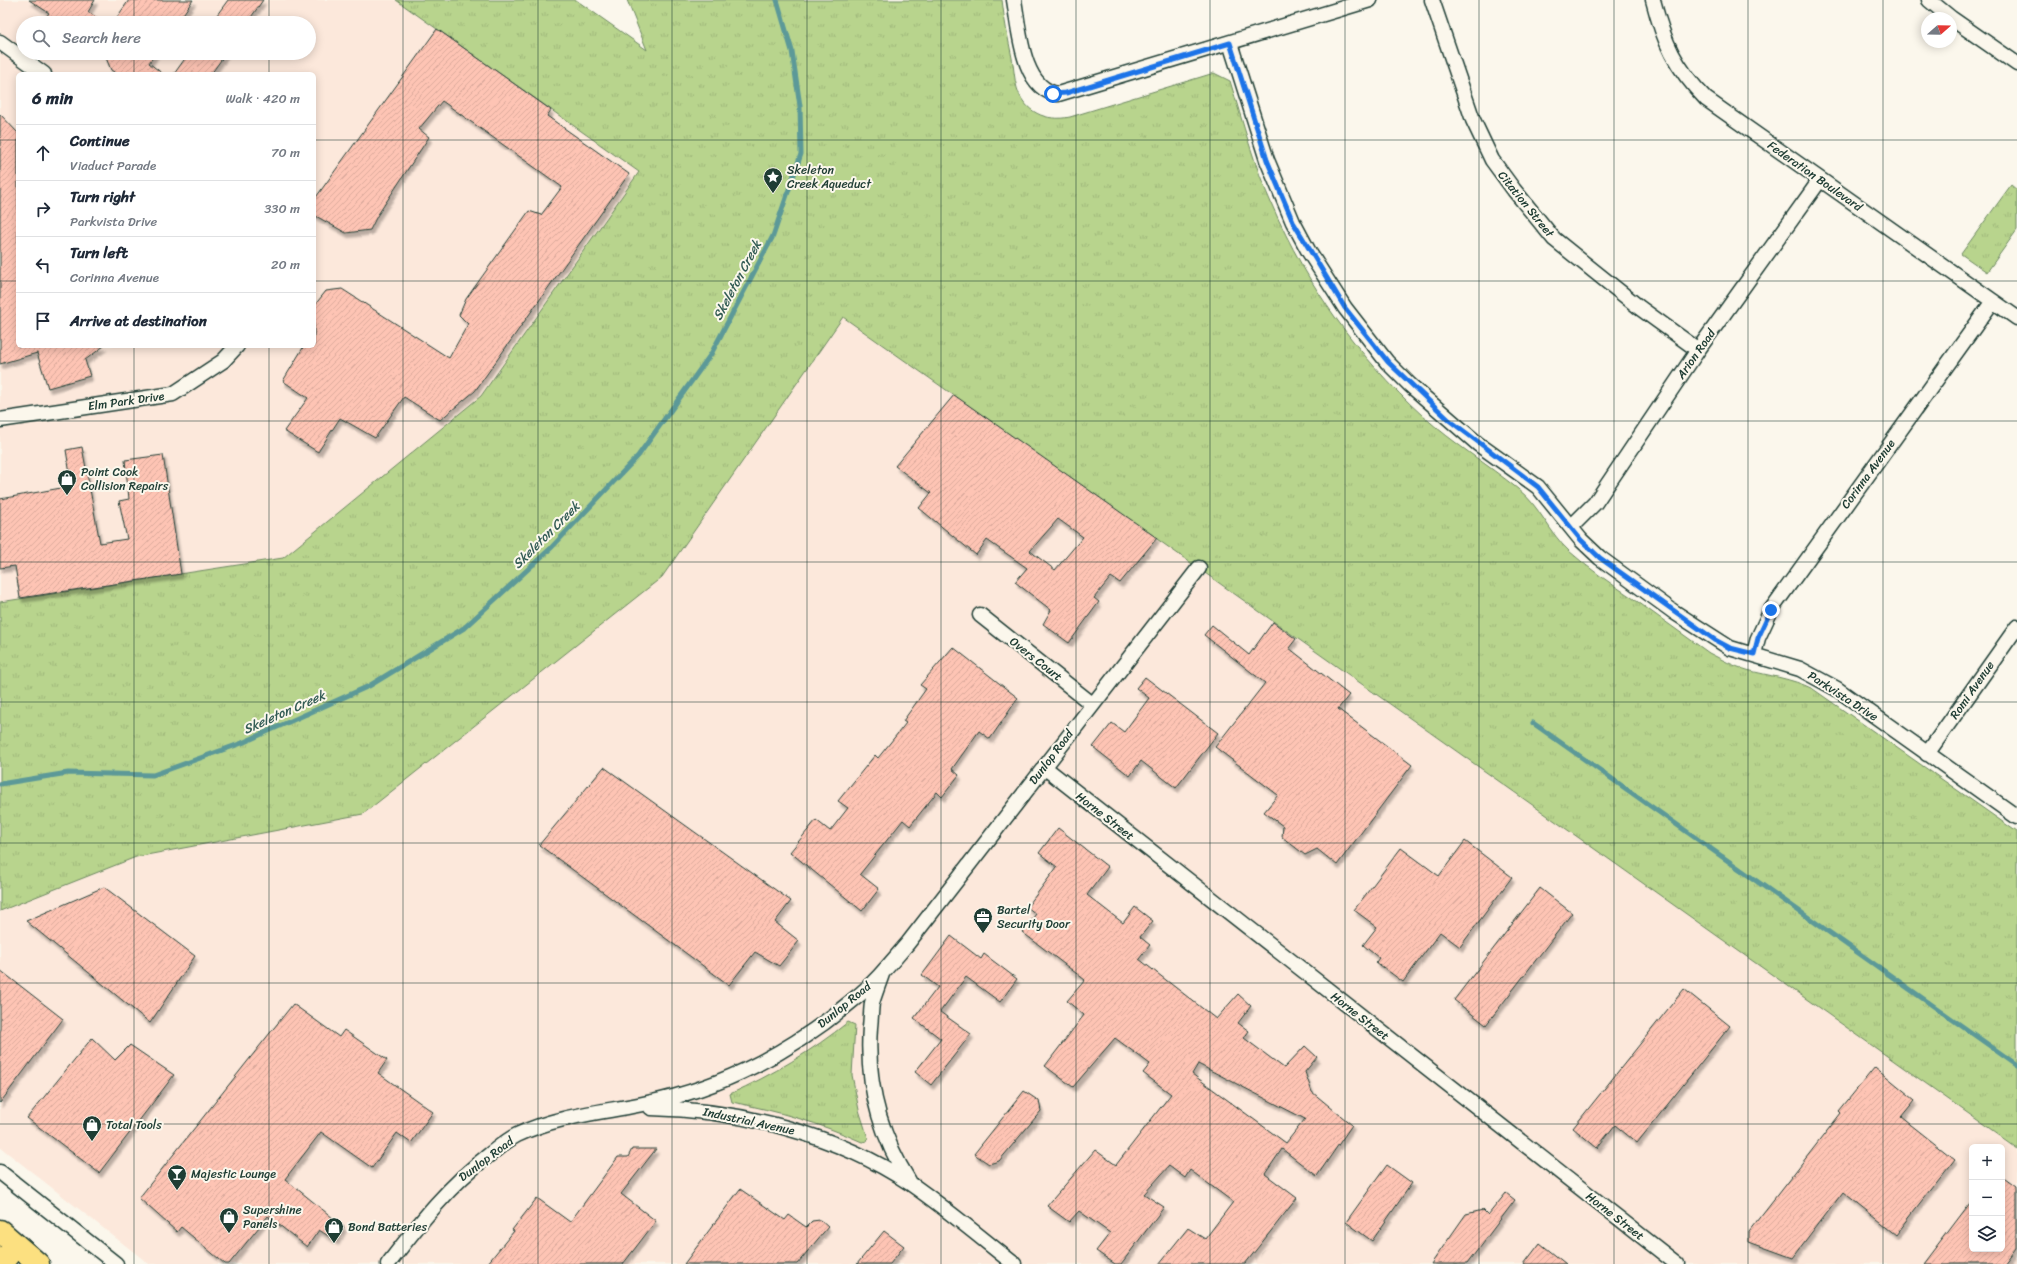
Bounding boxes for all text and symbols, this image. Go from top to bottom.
north arrow [1921,12,1957,48]
search box [16,16,316,60]
text: Search here [62,25,141,51]
icon: search [30,27,52,49]
text: 6 min [32,83,73,113]
route start [1044,85,1062,103]
text: Walk · 420 m [225,87,300,110]
text: Continue [70,128,130,154]
street label: Federation Boulevard [1763,135,1868,218]
text: 70 m [271,141,300,164]
icon: ahead [32,142,54,164]
text: Viaduct Parade [70,154,156,177]
place label: Skeleton Creek Aqueduct [787,159,872,195]
place icon: Skeleton Creek Aqueduct [762,166,784,194]
street label: Citation Street [1492,166,1561,243]
text: Turn right [70,184,135,210]
text: 330 m [264,197,300,220]
icon: right [32,198,54,220]
text: Parkvista Drive [70,210,157,233]
water label: Skeleton Creek [706,235,768,324]
text: Turn left [70,240,128,266]
text: 20 m [271,253,300,276]
icon: left [32,254,54,276]
text: Corinna Avenue [70,266,159,289]
text: Arrive at destination [70,308,207,334]
icon: arrive [32,310,54,332]
street label: Arion Road [1670,324,1722,385]
street label: Elm Park Drive [86,385,166,417]
street label: Corinna Avenue [1835,434,1901,514]
place label: Point Cook Collision Repairs [81,461,169,497]
shop icon: Point Cook Collision Repairs [56,468,78,496]
water label: Skeleton Creek [507,495,586,574]
route end [1762,601,1780,619]
street label: Overs Court [1005,631,1067,687]
street label: Romi Avenue [1944,656,2000,724]
street label: Parkvista Drive [1803,665,1883,727]
water label: Skeleton Creek [239,683,330,740]
street label: Dunlop Road [1023,723,1080,789]
street label: Horne Street [1071,786,1139,846]
place label: Bartel Security Door [997,899,1071,935]
office icon: Bartel Security Door [972,906,994,934]
street label: Dunlop Road [812,975,877,1034]
street label: Horne Street [1326,986,1394,1046]
street label: Industrial Avenue [700,1100,797,1141]
shop icon: Total Tools [81,1114,103,1142]
place label: Total Tools [106,1114,162,1136]
street label: Dunlop Road [454,1130,520,1187]
map controls [1969,1144,2005,1252]
button: + [1969,1144,2005,1180]
bar icon: Majestic Lounge [166,1163,188,1191]
place label: Majestic Lounge [191,1163,276,1185]
button: − [1969,1180,2005,1216]
street label: Horne Street [1581,1186,1649,1246]
place label: Supershine Panels [243,1199,302,1235]
shop icon: Supershine Panels [218,1206,240,1234]
shop icon: Bond Batteries [323,1216,345,1244]
place label: Bond Batteries [348,1216,427,1238]
button: layers [1969,1216,2005,1252]

